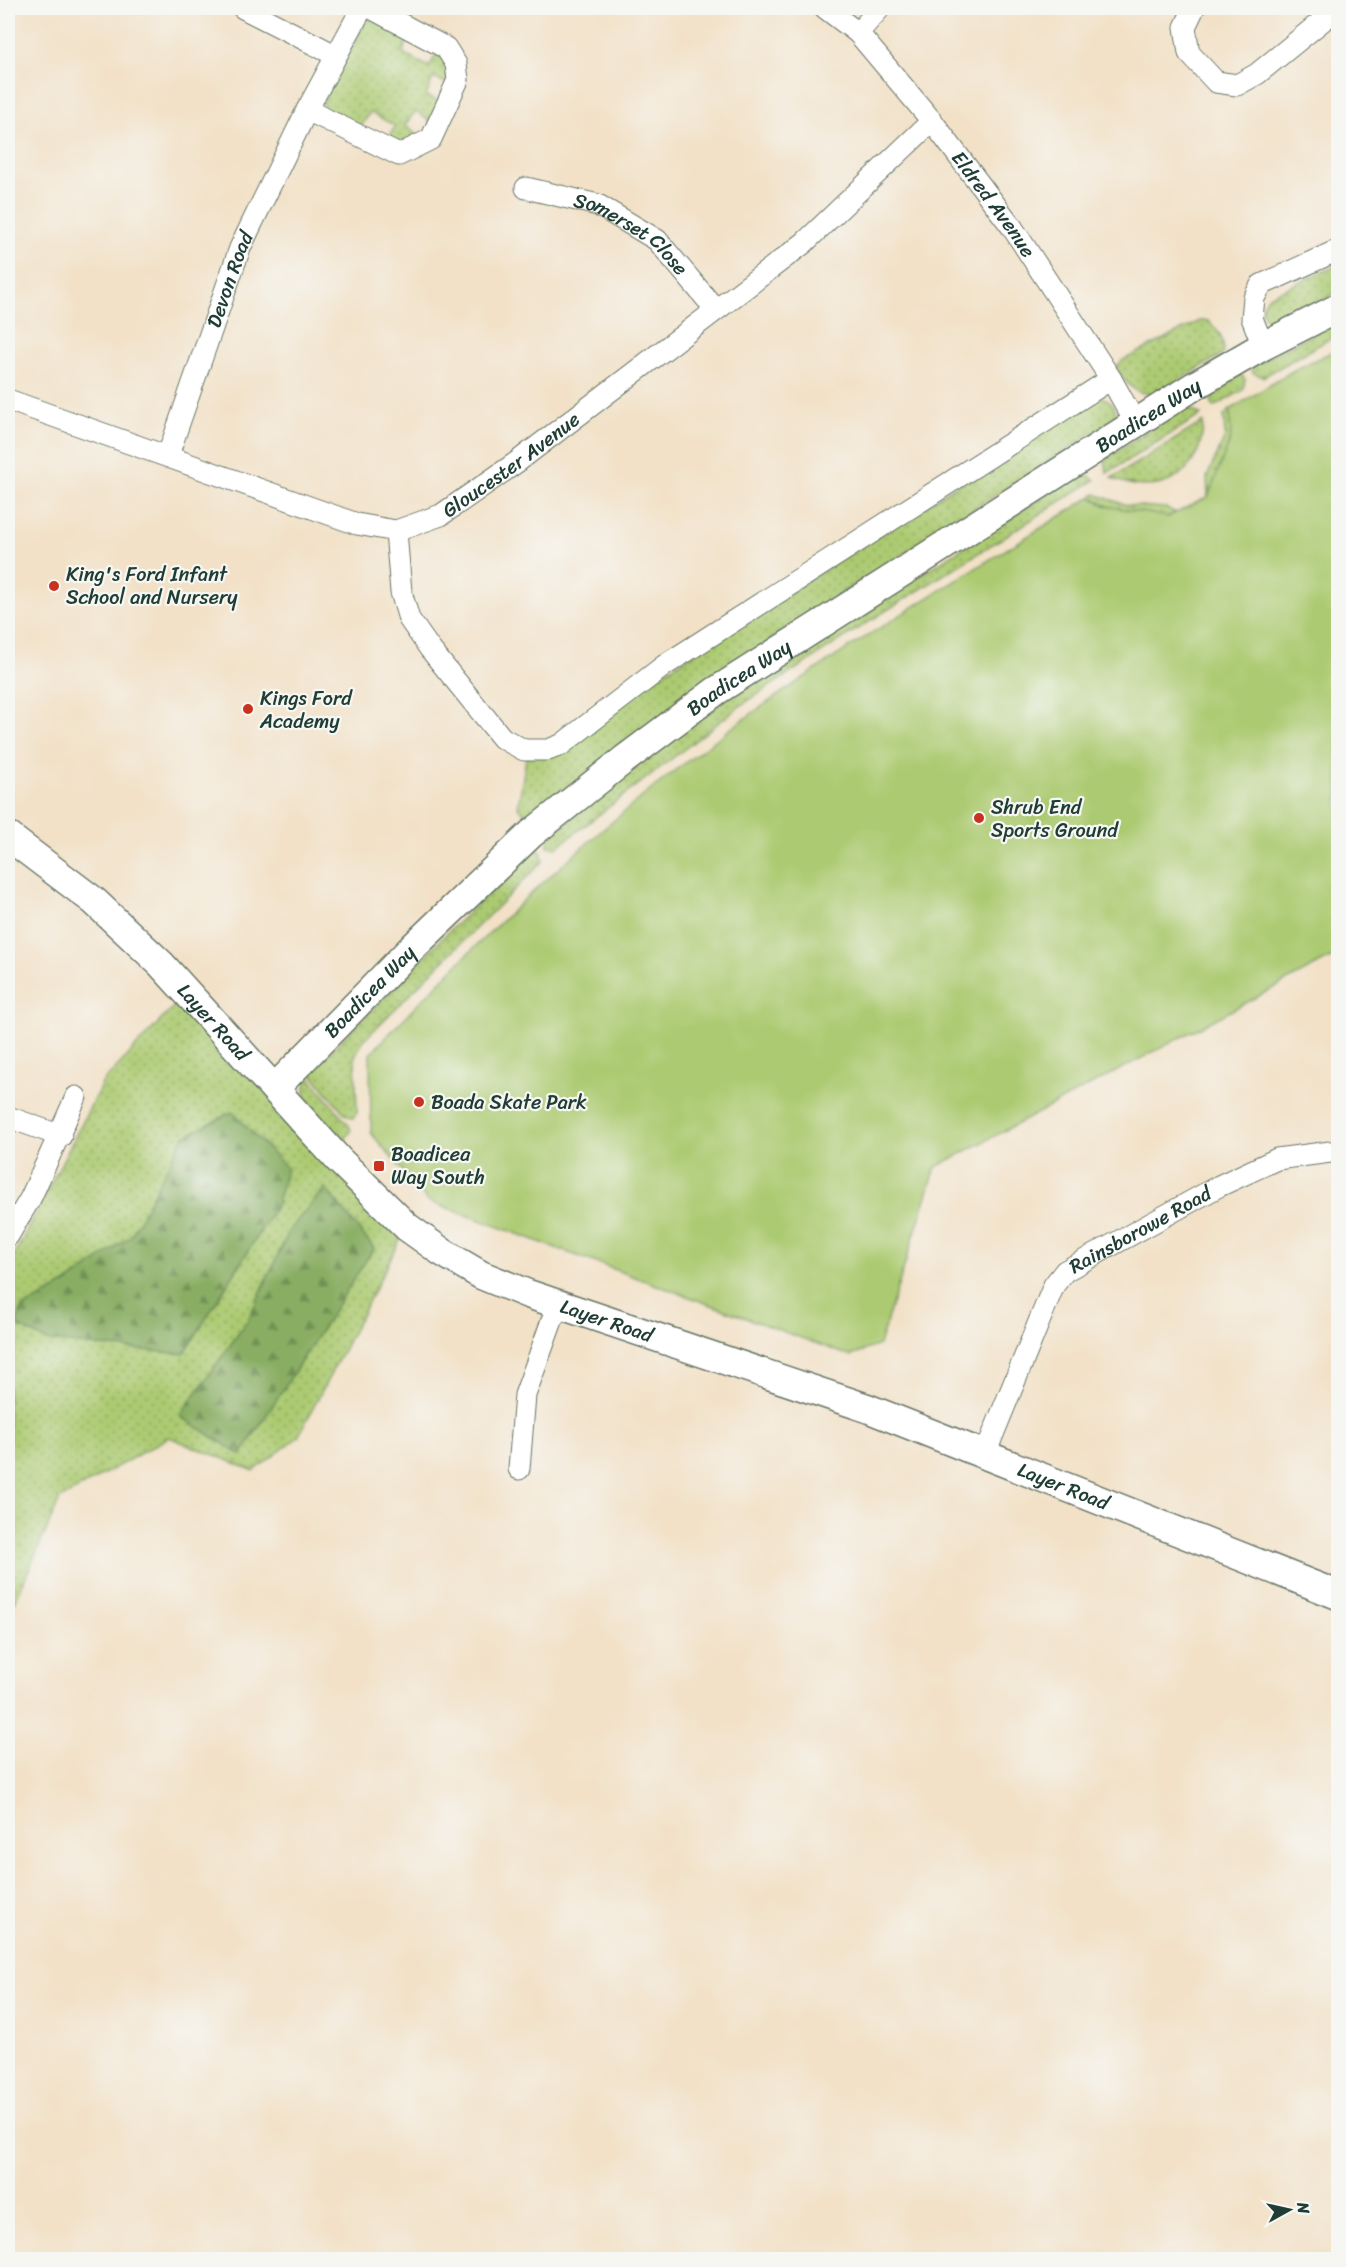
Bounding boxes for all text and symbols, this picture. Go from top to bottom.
street label: Eldred Avenue [942,143,1045,265]
street label: Somerset Close [570,182,697,283]
street label: Devon Road [196,224,264,332]
street label: Boadicea Way [1088,368,1208,462]
street label: Gloucester Avenue [435,402,588,527]
place label: King's Ford Infant School and Nursery [66,557,238,615]
marker: King's Ford Infant School and Nursery [47,579,61,593]
street label: Boadicea Way [679,629,799,725]
place label: Kings Ford Academy [259,681,353,739]
marker: Kings Ford Academy [241,702,255,716]
place label: Shrub End Sports Ground [991,790,1119,848]
marker: Shrub End Sports Ground [972,811,986,825]
street label: Boadicea Way [315,936,424,1047]
street label: Layer Road [168,975,260,1070]
place label: Boada Skate Park [431,1085,587,1120]
marker: Boada Skate Park [412,1095,426,1109]
place label: Boadicea Way South [391,1137,485,1195]
marker: Boadicea Way South [372,1159,386,1173]
street label: Rainsborowe Road [1062,1175,1219,1283]
street label: Layer Road [556,1289,659,1353]
street label: Layer Road [1012,1452,1116,1521]
north arrow [1259,2180,1319,2240]
text: N [1288,2199,1319,2216]

